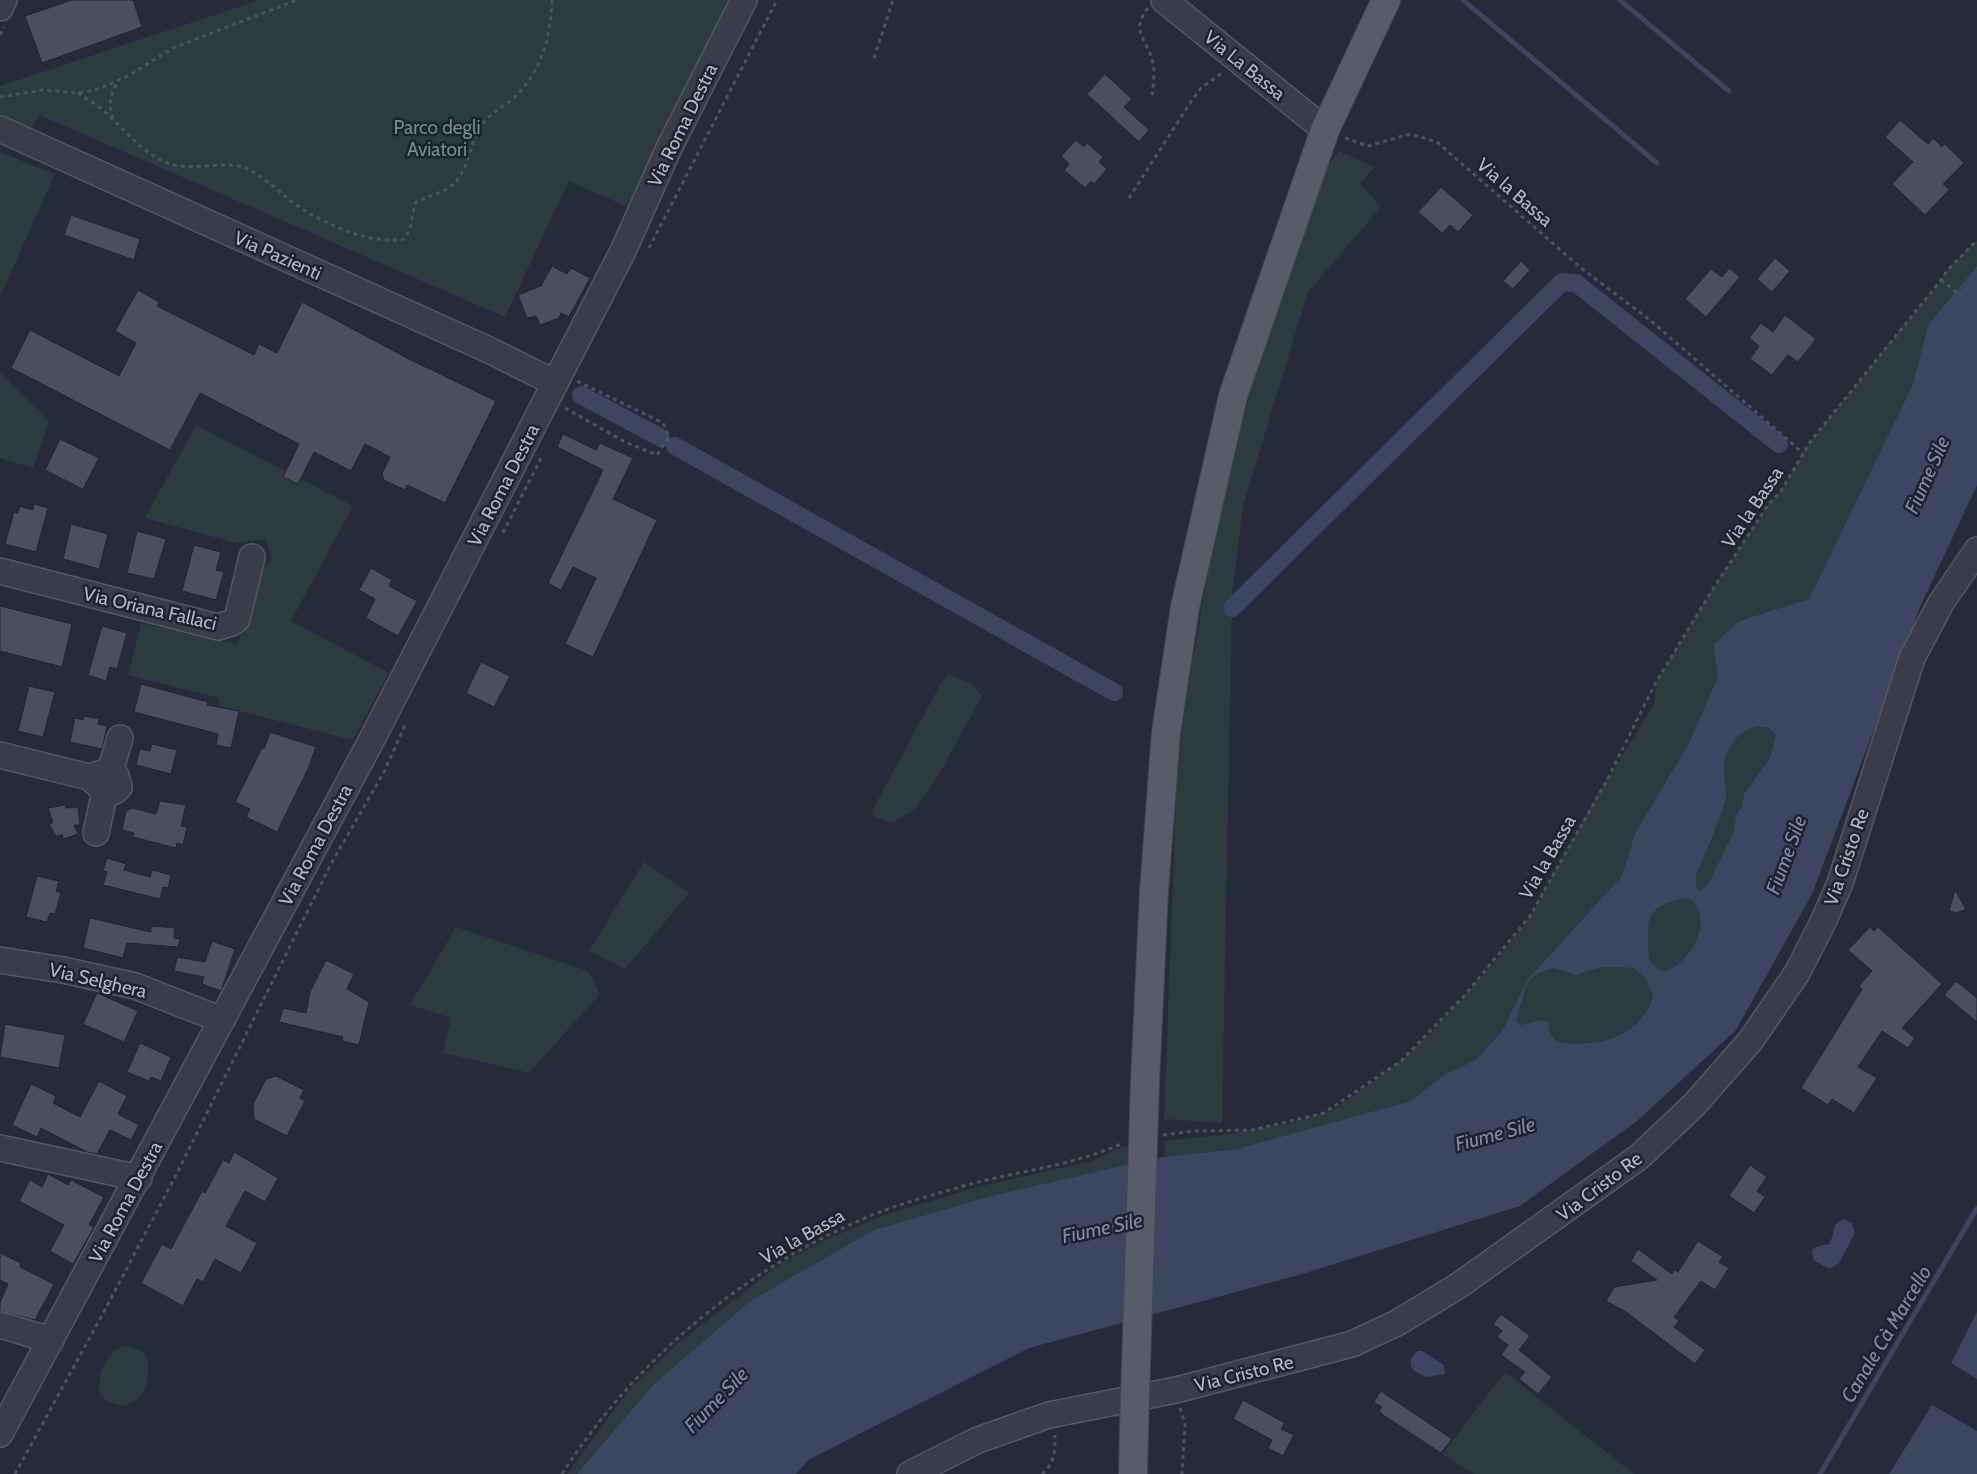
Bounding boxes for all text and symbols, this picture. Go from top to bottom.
street label: Via La Bassa [1199,26,1290,105]
street label: Via Roma Destra [643,60,722,191]
park label: Parco degli Aviatori [394,116,480,161]
street label: Via la Bassa [1472,153,1557,232]
street label: Via Pazienti [231,226,325,285]
street label: Via Roma Destra [463,420,544,550]
water label: Fiume Sile [1899,433,1955,517]
street label: Via la Bassa [1717,462,1788,552]
street label: Via Oriana Fallaci [81,582,219,635]
street label: Via Roma Destra [274,781,357,910]
street label: Via Cristo Re [1819,805,1874,909]
street label: Via la Bassa [1514,811,1581,903]
water label: Fiume Sile [1761,812,1811,898]
street label: Via Selghera [47,958,149,1003]
water label: Fiume Sile [1452,1112,1538,1156]
street label: Via Roma Destra [84,1138,167,1267]
street label: Via Cristo Re [1552,1147,1647,1226]
street label: Via la Bassa [756,1204,849,1269]
water label: Fiume Sile [1060,1208,1144,1248]
water label: Canale Cà Marcello [1836,1261,1936,1407]
street label: Via Cristo Re [1192,1350,1296,1397]
water label: Fiume Sile [679,1362,753,1438]

